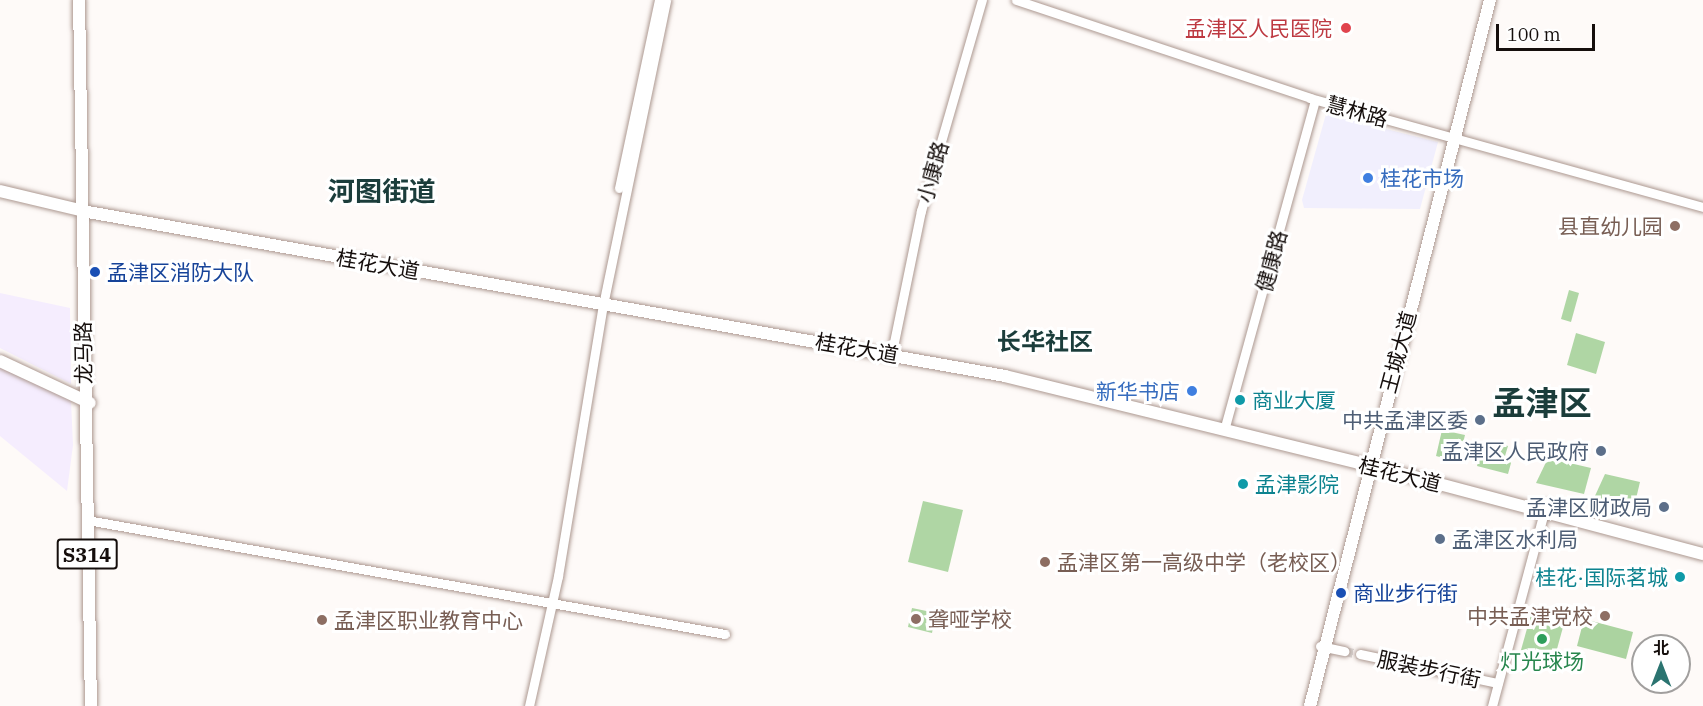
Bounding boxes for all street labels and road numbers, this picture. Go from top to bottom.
street label: 慧林路 [1323,91,1391,131]
street label: 小康路 [911,138,953,206]
street label: 健康路 [1251,227,1291,295]
street label: 桂花大道 [334,244,422,284]
street label: 王城大道 [1375,308,1421,396]
street label: 龙马路 [70,321,96,385]
street label: 桂花大道 [813,328,901,368]
street label: 桂花大道 [1356,452,1444,496]
road number: S314 [56,537,118,571]
street label: 服装步行街 [1375,646,1483,692]

